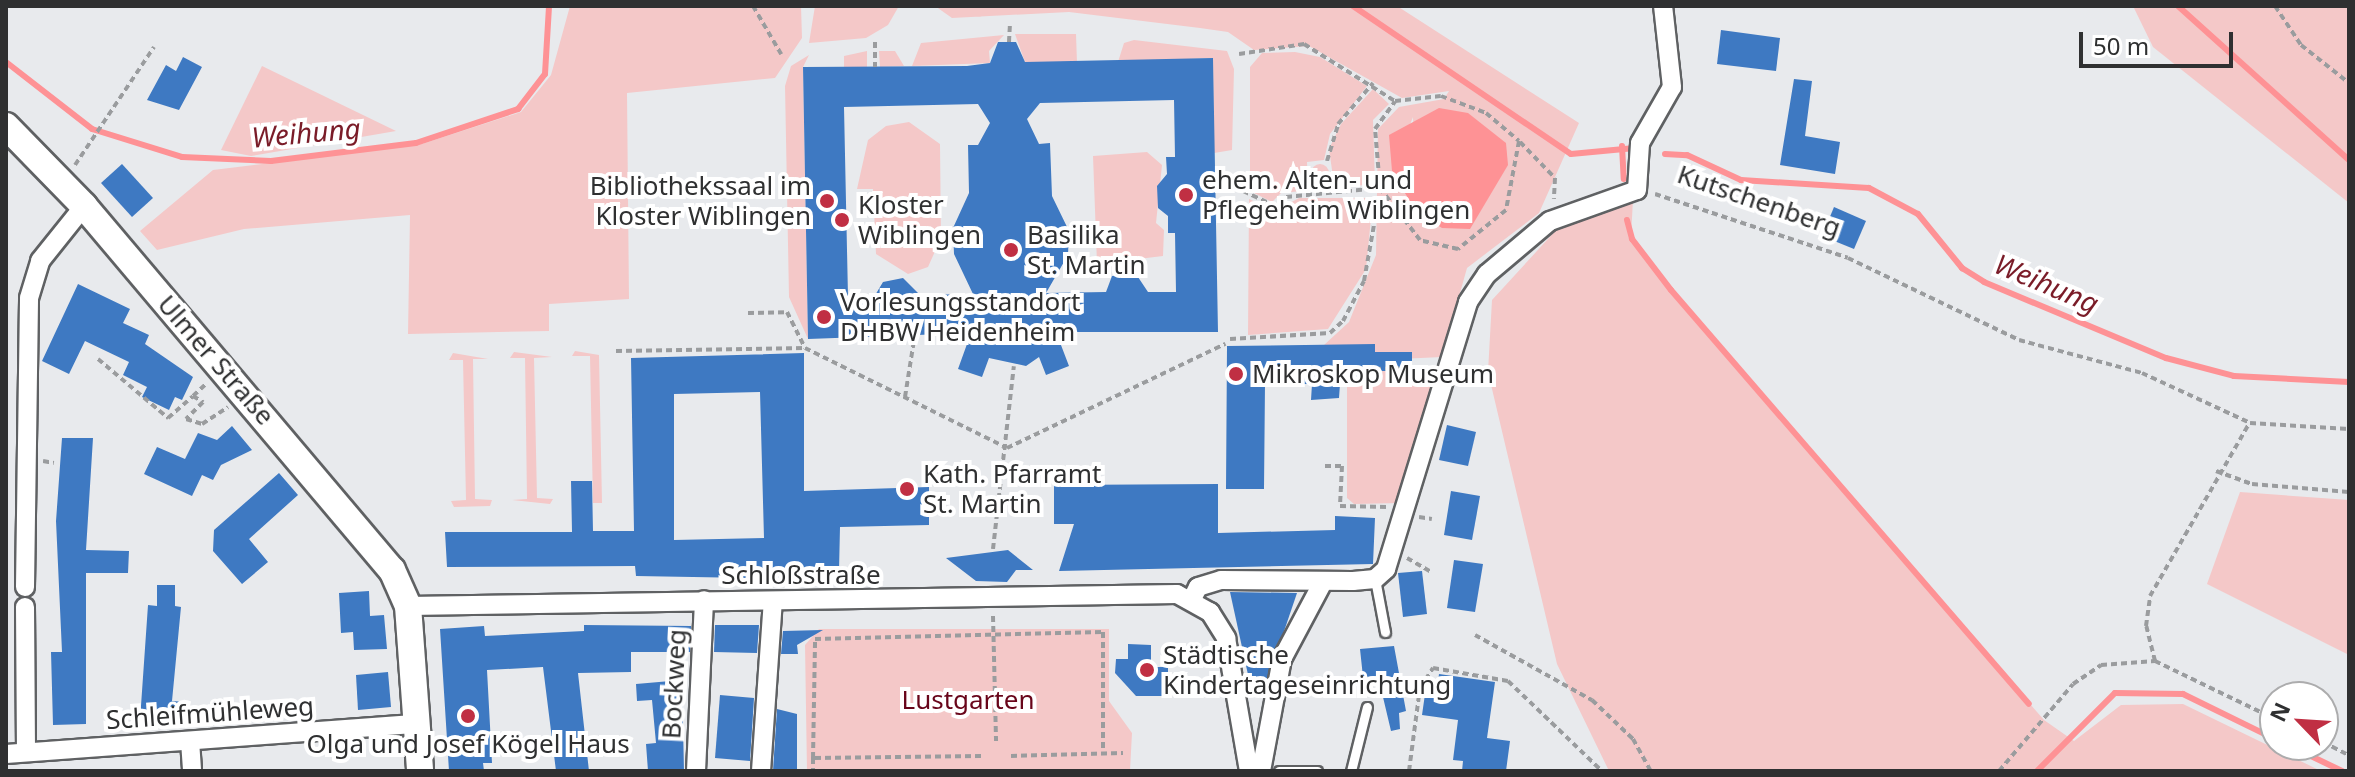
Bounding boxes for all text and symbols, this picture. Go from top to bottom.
scale bar [2083,16,2237,66]
text: 50 m [2093,29,2149,62]
water label: Weihung [250,110,362,154]
street label: Kutschenberg [1673,159,1845,243]
place label: ehem. Alten- und Pflegeheim Wiblingen [1202,164,1470,226]
place label: Bibliothekssaal im Kloster Wiblingen [590,170,811,232]
marker: ehem. Alten- und Pflegeheim Wiblingen [1177,186,1195,204]
place label: Kloster Wiblingen [858,189,981,250]
marker: Bibliothekssaal im Kloster Wiblingen [818,192,836,210]
marker: Kloster Wiblingen [833,211,851,229]
place label: Basilika St. Martin [1027,219,1145,280]
marker: Basilika St. Martin [1002,241,1020,259]
water label: Weihung [1990,246,2104,320]
place label: Vorlesungsstandort DHBW Heidenheim [840,286,1080,348]
street label: Ulmer Straße [151,289,281,431]
marker: Vorlesungsstandort DHBW Heidenheim [815,308,833,326]
place label: Mikroskop Museum [1252,358,1494,390]
marker: Mikroskop Museum [1227,365,1245,383]
place label: Kath. Pfarramt St. Martin [923,458,1101,520]
marker: Kath. Pfarramt St. Martin [898,480,916,498]
street label: Schloßstraße [721,559,881,591]
street label: Bockweg [656,628,692,740]
place label: Städtische Kindertageseinrichtung [1163,639,1451,700]
marker: Städtische Kindertageseinrichtung [1138,661,1156,679]
north arrow [2259,681,2339,761]
park label: Lustgarten [902,684,1034,716]
street label: Schleifmühleweg [105,690,315,736]
text: N [2262,697,2296,726]
marker: Olga und Josef Kögel Haus [459,707,477,725]
place label: Olga und Josef Kögel Haus [306,728,630,760]

